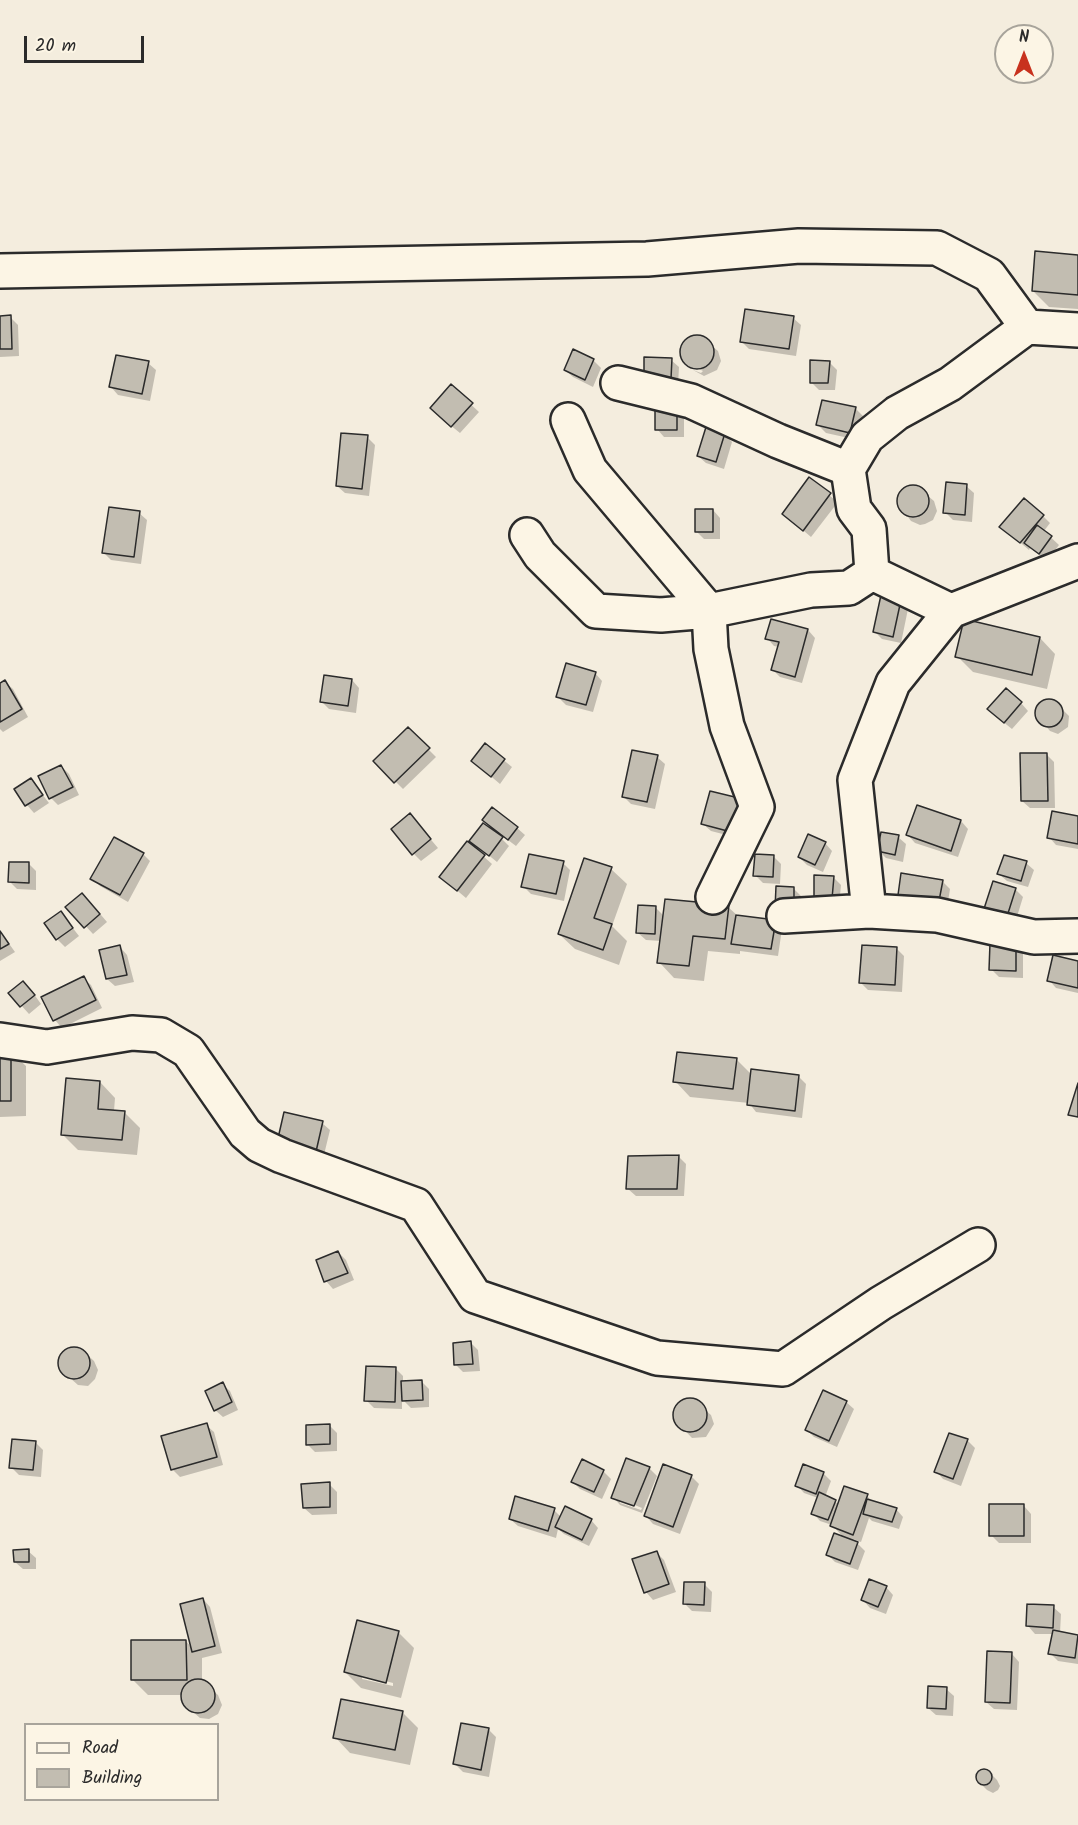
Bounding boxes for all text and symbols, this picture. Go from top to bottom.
scale bar [27,24,147,62]
north arrow [994,24,1054,84]
text: N [1019,25,1029,50]
text: 20 m [35,32,76,61]
legend [24,1723,219,1801]
text: Road [82,1734,118,1763]
text: Building [82,1764,142,1793]

